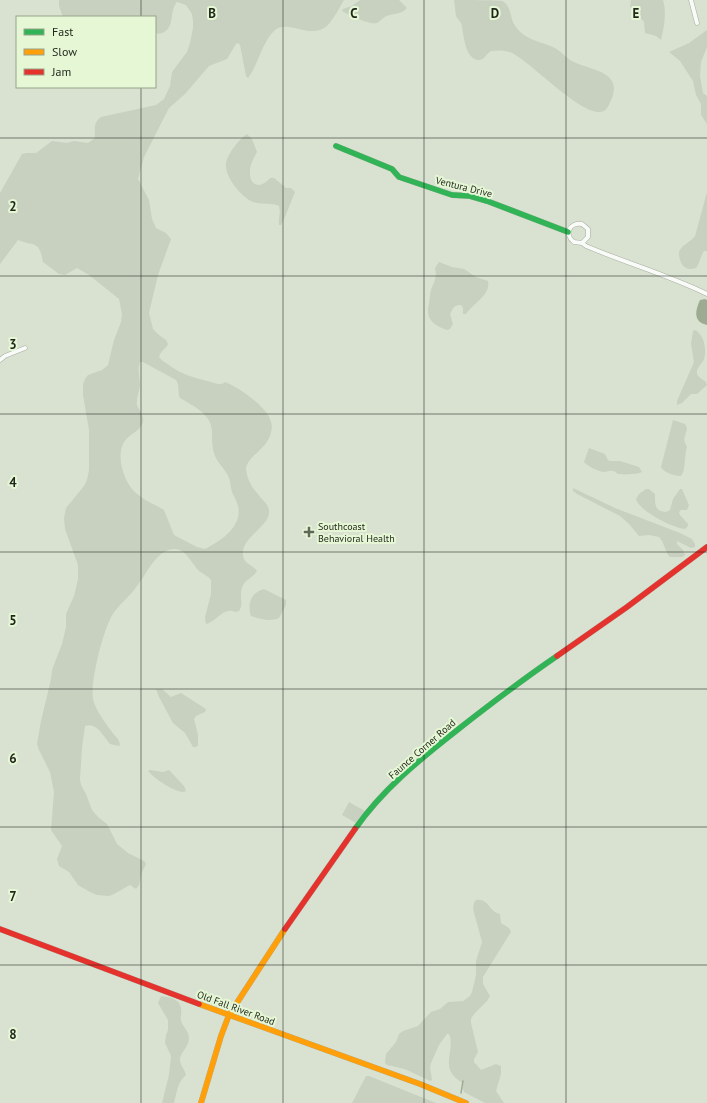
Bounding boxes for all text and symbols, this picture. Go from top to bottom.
text: B [208,5,216,22]
text: C [350,5,358,22]
text: D [491,5,499,22]
text: E [633,5,640,22]
legend [16,16,156,88]
text: Fast [52,24,73,39]
text: Slow [52,44,77,59]
text: Jam [51,64,71,79]
street label: Ventura Drive [433,173,494,200]
text: 2 [9,198,17,215]
text: 3 [9,336,17,353]
text: 4 [9,474,17,491]
place label: Southcoast Behavioral Health [318,520,395,545]
marker: Southcoast Behavioral Health [303,526,315,538]
text: 5 [9,612,17,629]
street label: Faunce Corner Road [386,716,458,782]
text: 6 [9,750,17,767]
text: 7 [9,888,17,905]
street label: Old Fall River Road [195,988,277,1028]
text: 8 [9,1026,17,1043]

